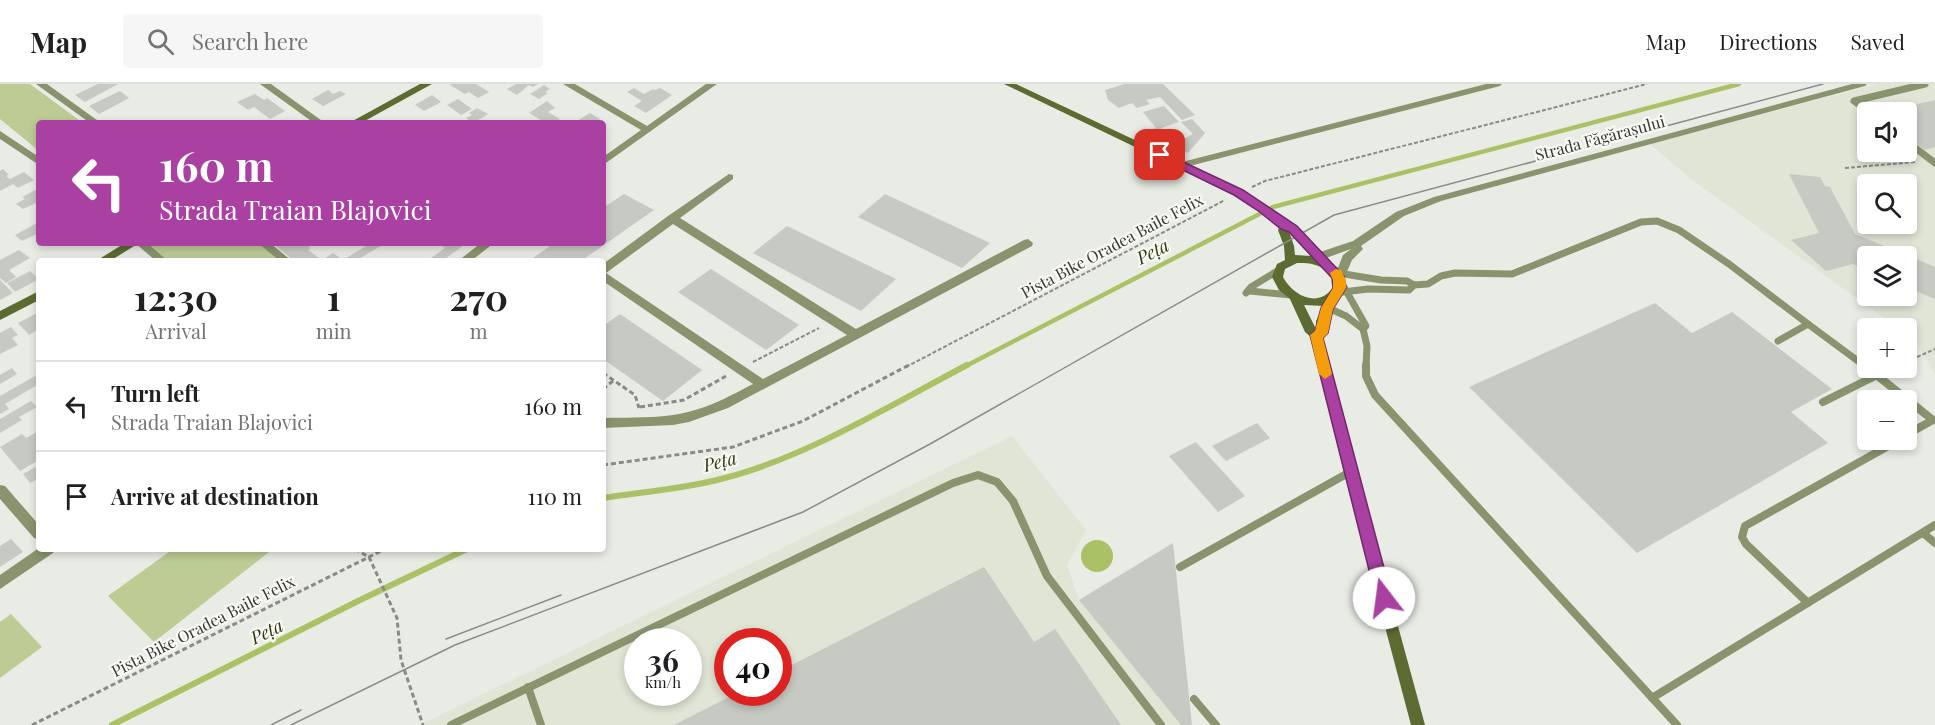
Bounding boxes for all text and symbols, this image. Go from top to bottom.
search box [123,14,543,68]
text: Map [30,23,87,60]
icon: search [144,25,177,58]
text: Search here [192,26,308,56]
text: Map [1645,27,1686,55]
text: Directions [1719,27,1817,55]
text: Saved [1850,27,1905,55]
map controls [1857,102,1917,450]
button: sound [1857,102,1917,162]
street label: Strada Făgărașului [1533,110,1668,166]
pin [1134,129,1185,180]
text: 160 m [159,137,274,193]
icon: arrive [1143,138,1176,171]
icon: left [60,144,138,222]
button: search [1857,174,1917,234]
street label: Pista Bike Oradea Baile Felix [1017,188,1207,303]
text: Strada Traian Blajovici [159,191,432,227]
water label: Peța [1131,233,1173,270]
button: layers [1857,246,1917,306]
text: 12:30 [134,272,218,320]
text: 1 [327,272,341,320]
text: 270 [450,272,508,320]
text: Arrival [145,317,207,344]
text: min [316,317,351,344]
text: m [470,317,488,344]
button: + [1857,318,1917,378]
text: Turn left [111,378,200,408]
icon: left [60,390,93,423]
button: − [1857,390,1917,450]
text: 160 m [524,391,582,421]
text: Strada Traian Blajovici [111,408,313,435]
water label: Peța [700,445,739,477]
icon: arrive [60,480,93,513]
text: Arrive at destination [111,481,319,511]
text: 110 m [528,481,582,511]
position arrow [1352,566,1416,630]
street label: Pista Bike Oradea Baile Felix [107,570,299,681]
water label: Peța [245,613,287,650]
speed limit sign: 40 [714,628,792,706]
text: 36 [647,640,679,680]
text: km/h [645,672,681,692]

